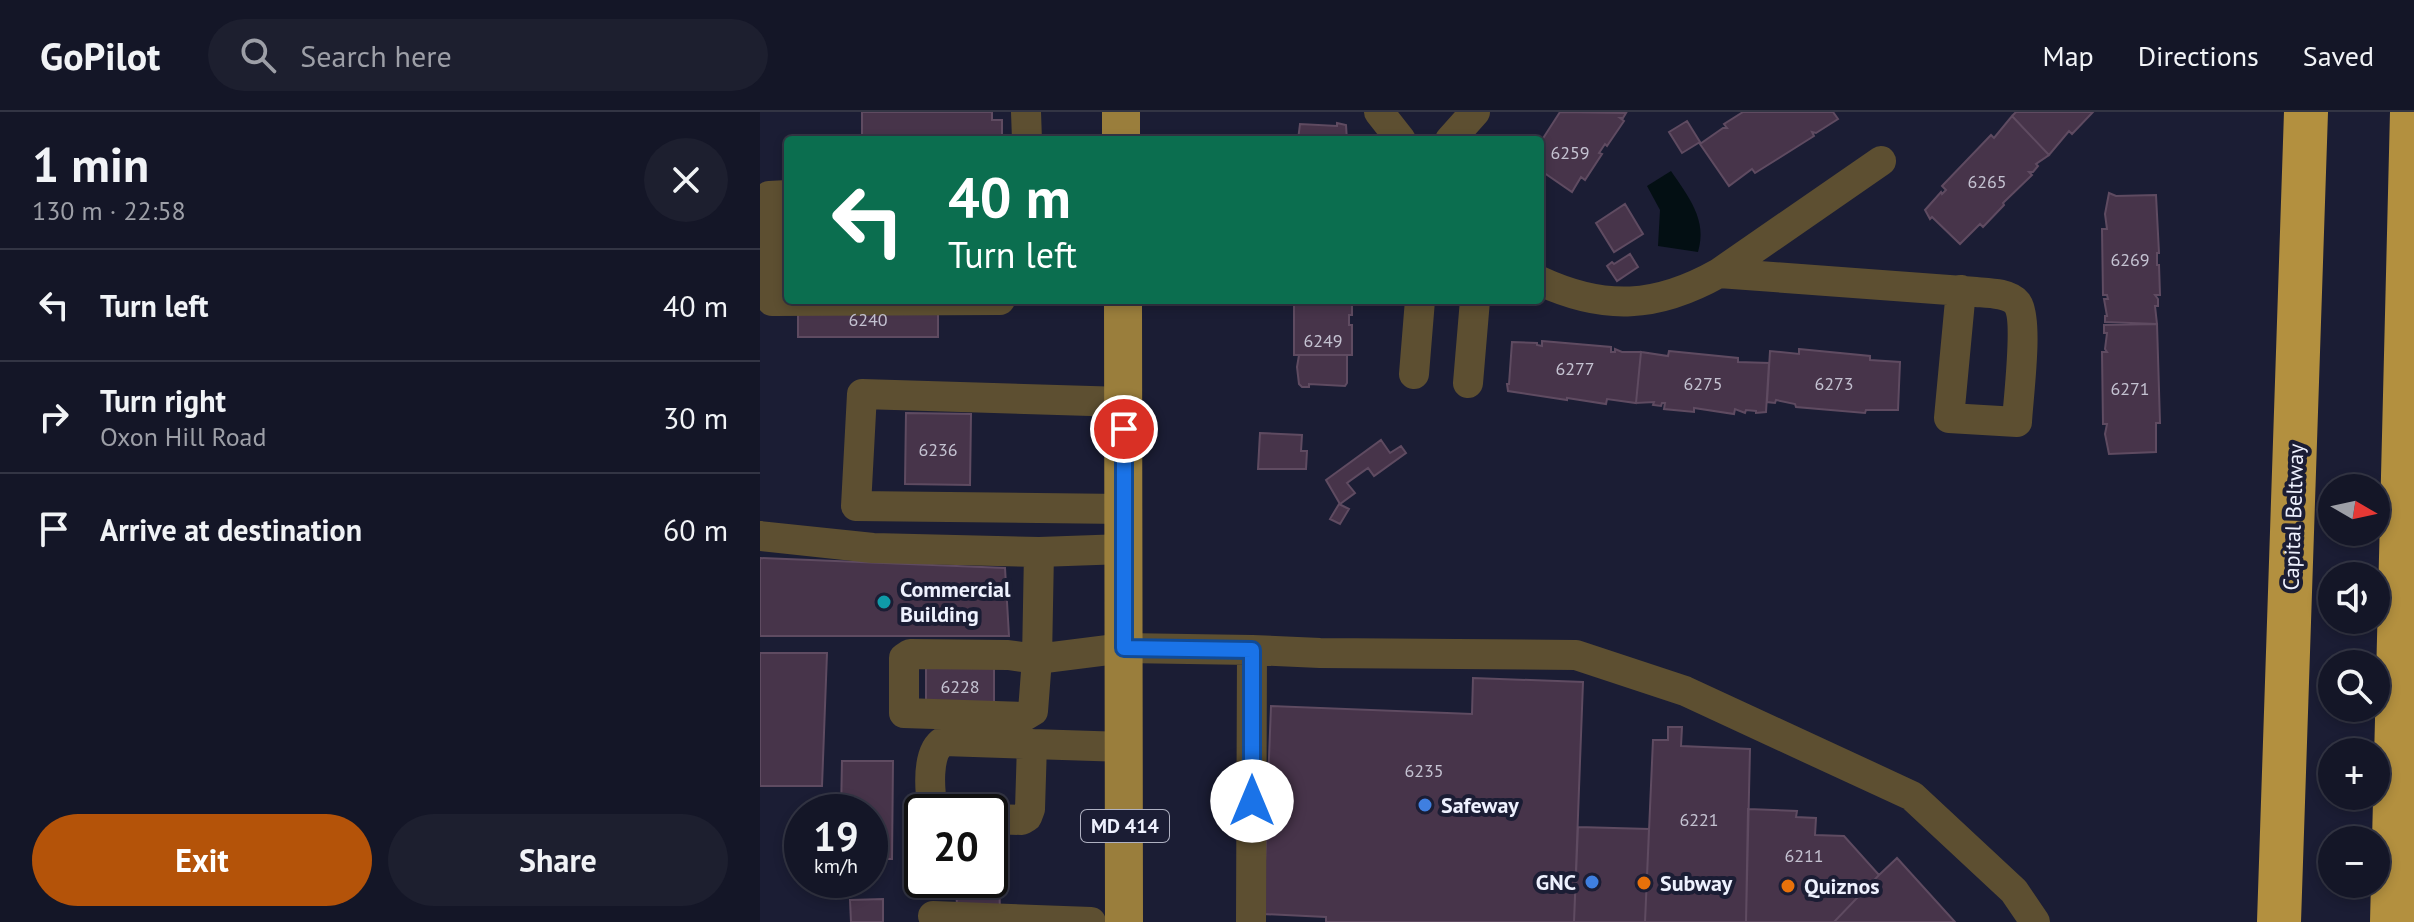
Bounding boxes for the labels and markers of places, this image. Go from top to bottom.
pin [1090,395,1158,463]
place label: Commercial Building [900,575,1011,628]
marker: Commercial Building [875,593,893,611]
place label: Safeway [1441,791,1519,819]
marker: Safeway [1416,796,1434,814]
place label: GNC [1536,868,1576,896]
place label: Subway [1660,869,1733,897]
place label: Quiznos [1804,872,1880,900]
marker: GNC [1583,873,1601,891]
marker: Subway [1635,874,1653,892]
marker: Quiznos [1779,877,1797,895]

